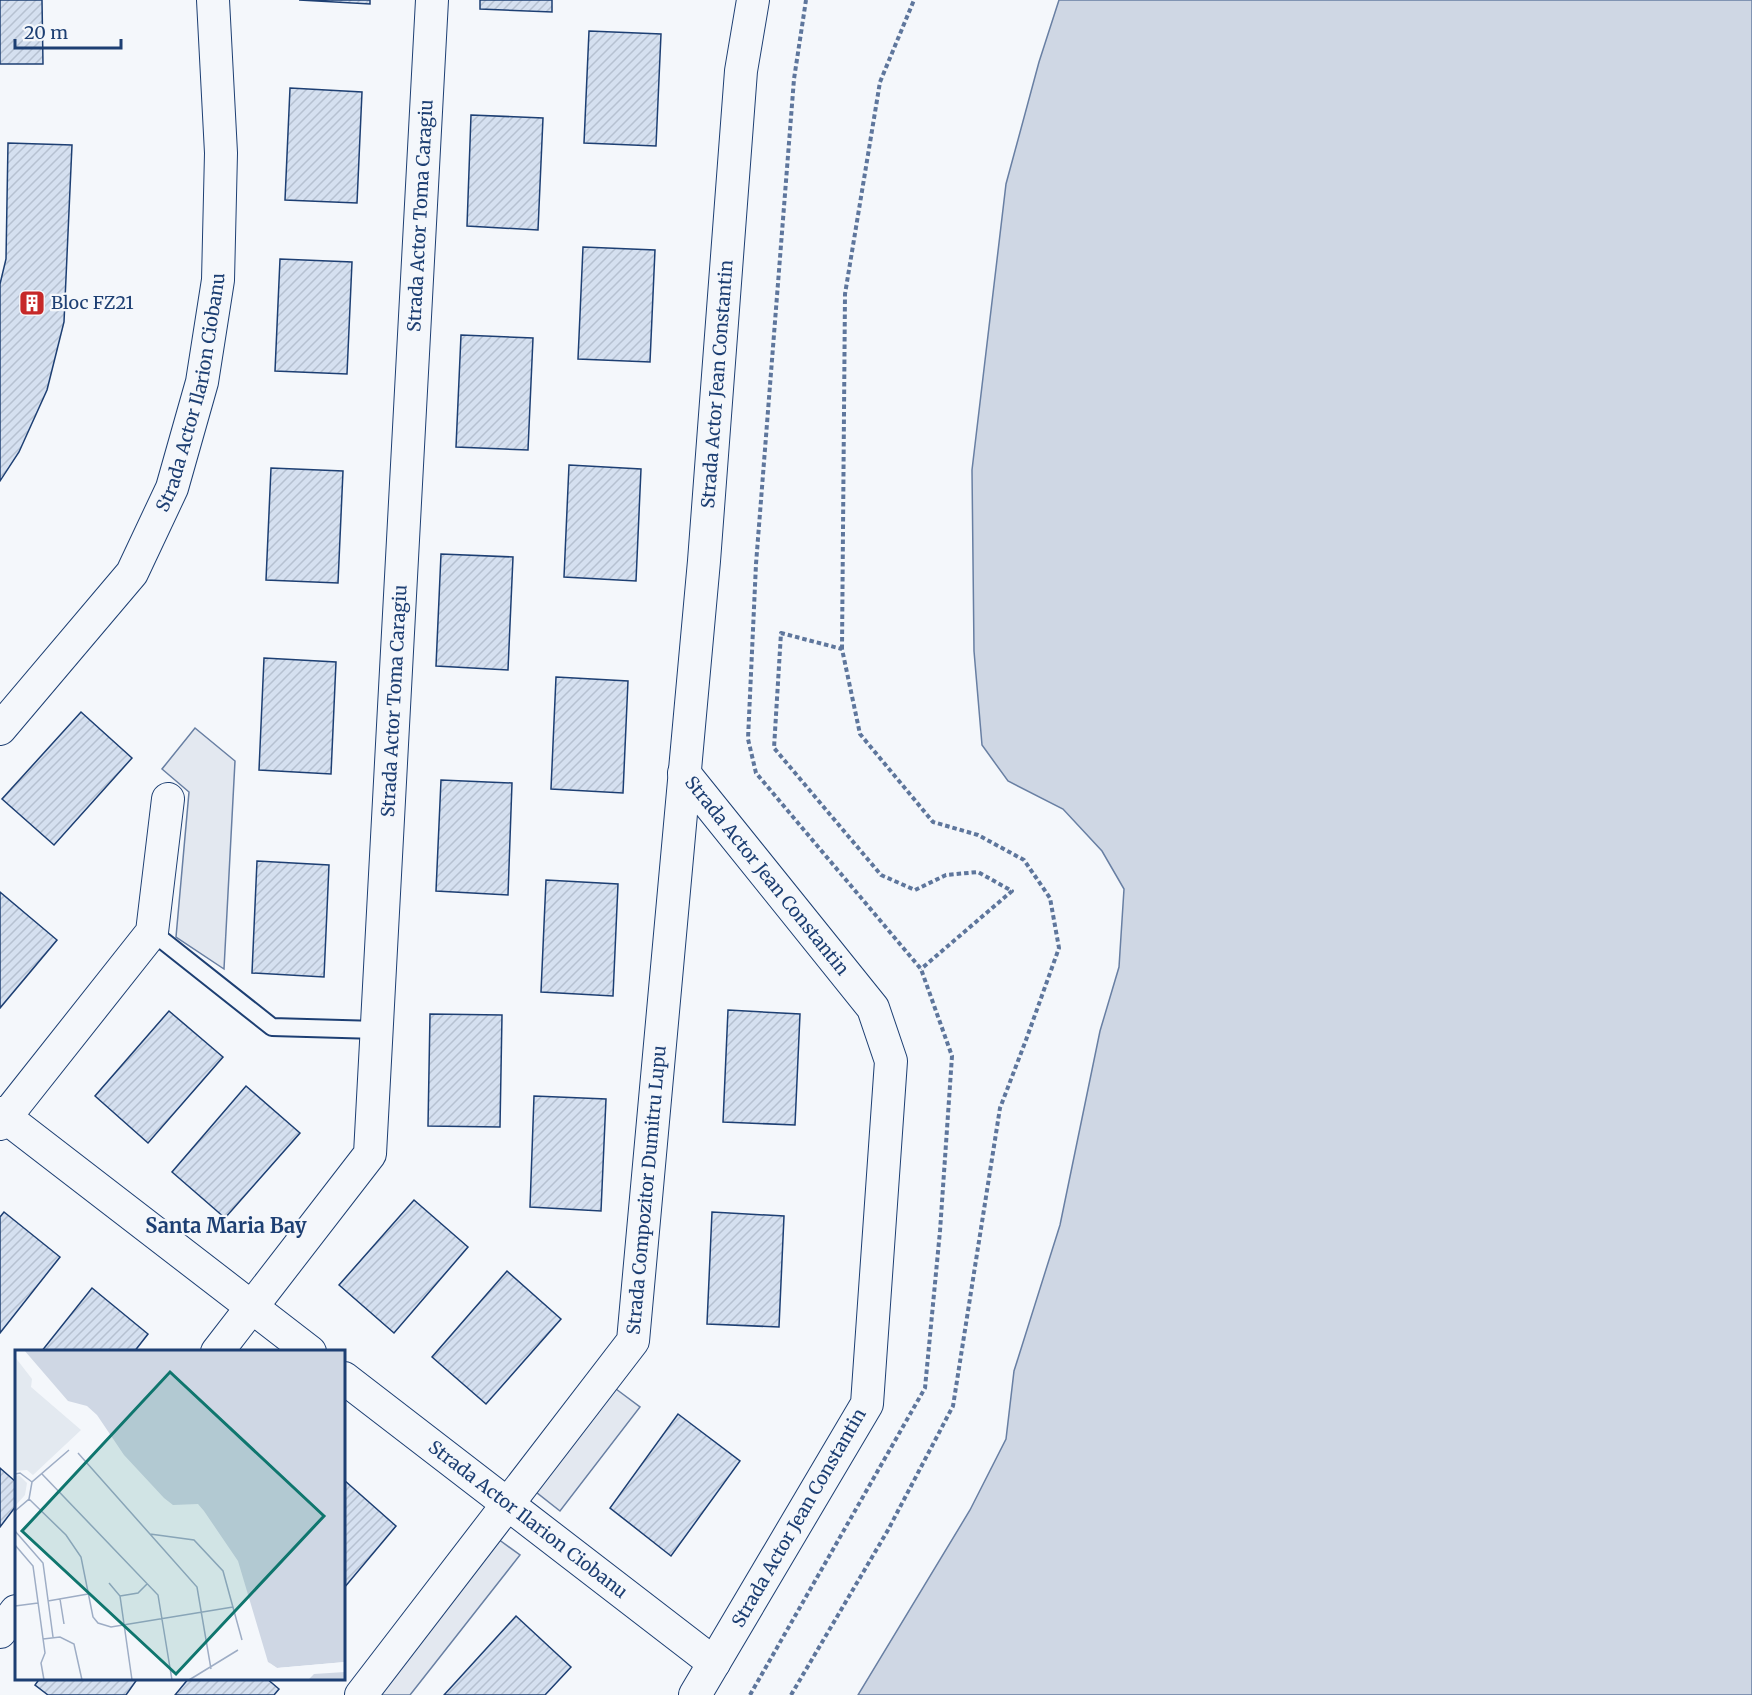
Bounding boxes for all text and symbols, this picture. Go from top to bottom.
scale bar [15,12,122,50]
text: 20 m [24,21,68,44]
street label: Strada Actor Toma Caragiu [402,99,438,332]
street label: Strada Actor Jean Constantin [696,259,738,509]
street label: Strada Actor Ilarion Ciobanu [151,273,229,515]
building icon: Bloc FZ21 [17,288,47,318]
place label: Bloc FZ21 [51,291,134,314]
street label: Strada Actor Toma Caragiu [376,584,412,818]
street label: Strada Actor Jean Constantin [680,771,854,980]
street label: Strada Compozitor Dumitru Lupu [622,1044,671,1336]
district label: Santa Maria Bay [145,1213,307,1238]
inset map [15,1350,345,1680]
street label: Strada Actor Jean Constantin [726,1404,871,1631]
street label: Strada Actor Ilarion Ciobanu [424,1435,632,1603]

